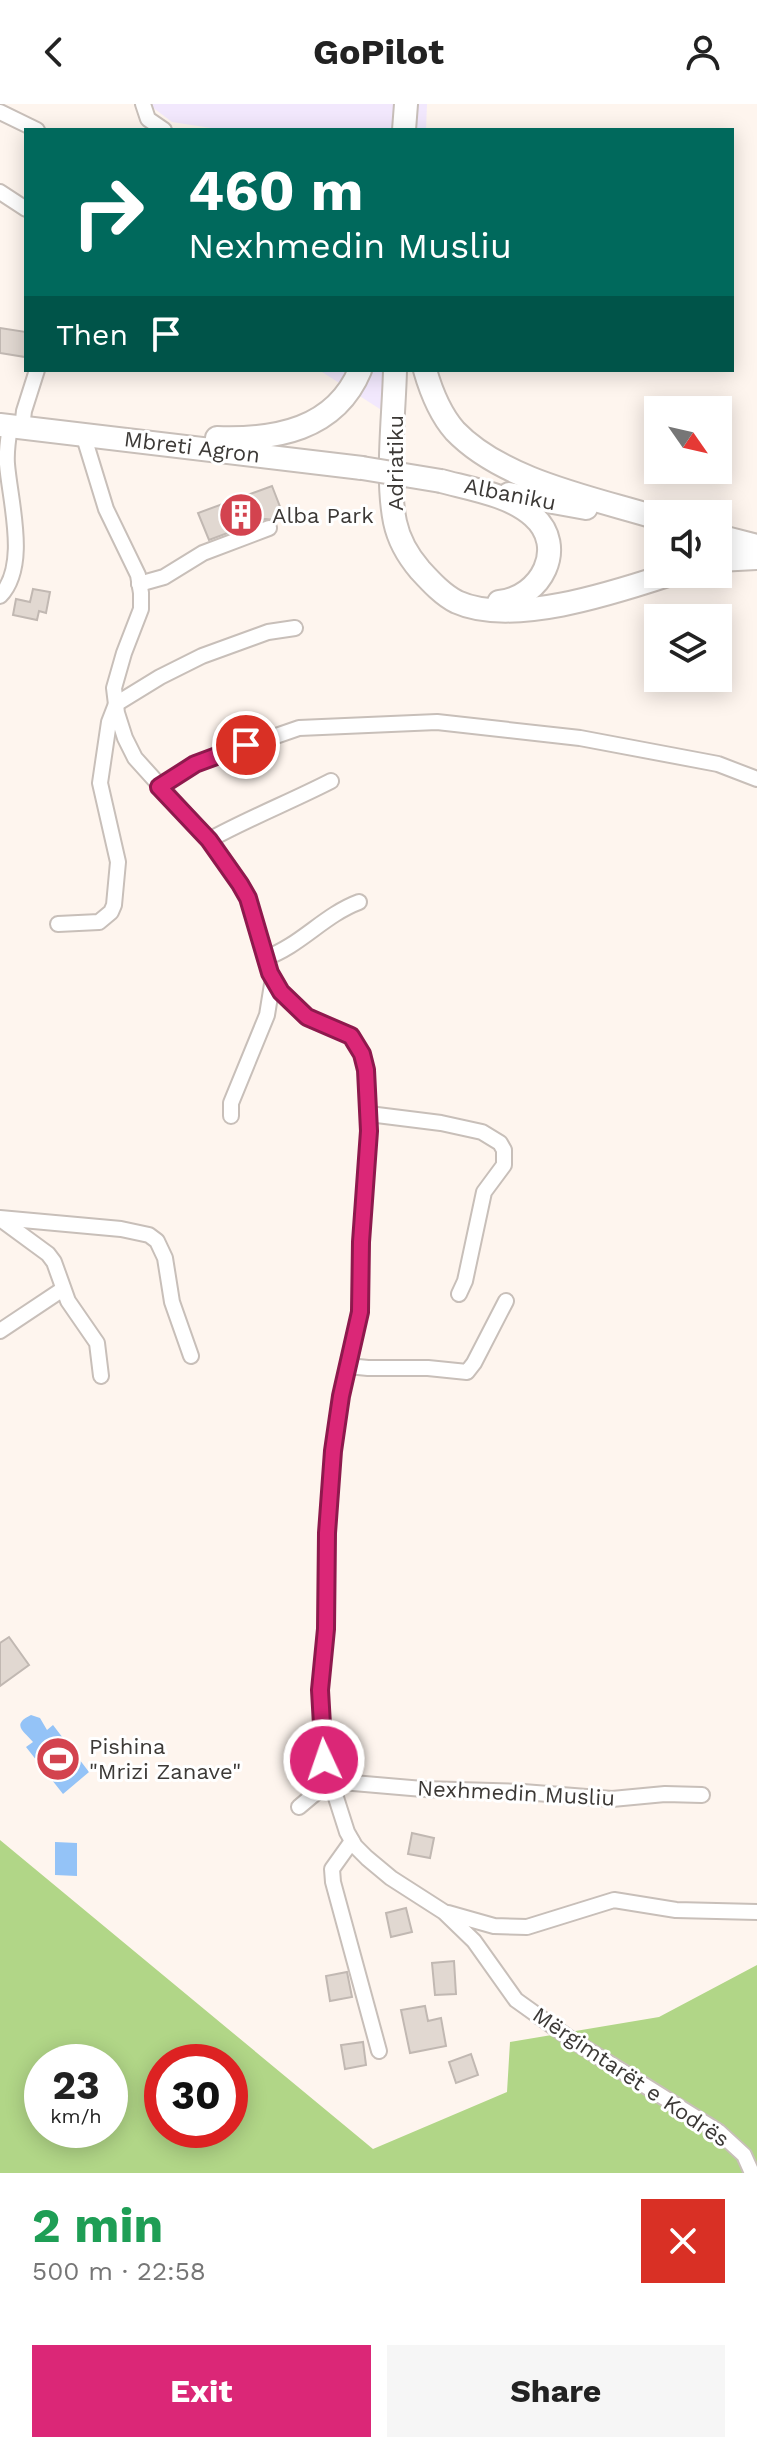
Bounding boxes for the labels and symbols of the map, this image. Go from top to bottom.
north arrow [644,396,732,484]
street label: Adriatiku [383,415,408,511]
street label: Mbreti Agron [123,426,261,468]
street label: Albaniku [462,473,558,515]
building icon: Alba Park [217,491,265,539]
place label: Alba Park [272,503,374,528]
pin [212,711,280,779]
position arrow [282,1718,366,1802]
place label: Pishina "Mrizi Zanave" [89,1734,241,1784]
sports icon: Pishina "Mrizi Zanave" [34,1735,82,1783]
street label: Nexhmedin Musliu [416,1775,616,1811]
street label: Mërgimtarët e Kodrës [528,2002,734,2152]
speed limit sign: 30 [144,2044,248,2148]

